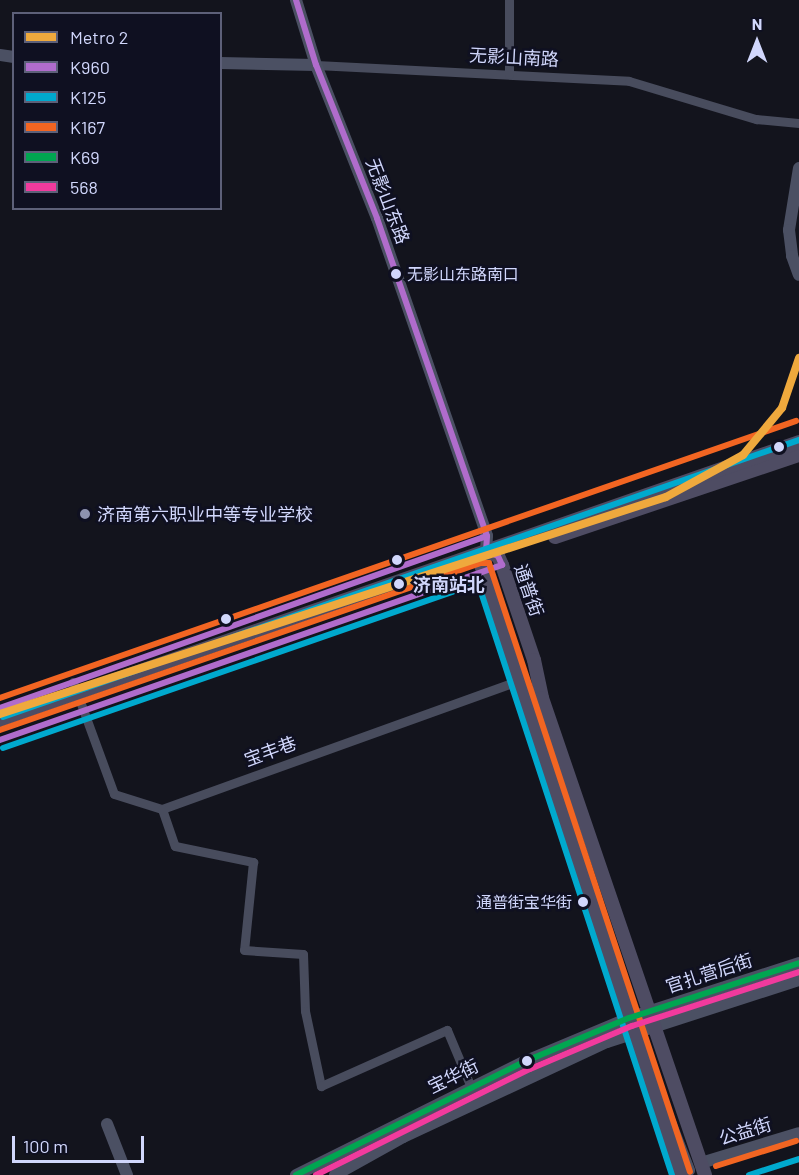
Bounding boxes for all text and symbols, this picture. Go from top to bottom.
legend [12,12,222,210]
north arrow [727,12,787,72]
text: N [752,14,762,33]
text: Metro 2 [70,26,128,48]
street label: 无影山南路 [468,44,560,70]
text: K960 [70,56,110,78]
text: K125 [70,86,106,108]
text: K167 [70,116,105,138]
text: K69 [70,146,100,168]
street label: 无影山东路 [362,155,414,247]
text: 568 [70,176,98,198]
place label: 无影山东路南口 [407,264,519,284]
marker: 无影山东路南口 [390,268,402,280]
unlabelled marker [773,441,785,453]
place label: 济南第六职业中等专业学校 [97,503,313,525]
marker: 济南第六职业中等专业学校 [78,507,92,521]
unlabelled marker [391,554,403,566]
street label: 通普街 [510,561,548,619]
place label: 济南站北 [413,573,485,595]
marker: 济南站北 [390,575,408,593]
unlabelled marker [220,613,232,625]
street label: 宝丰巷 [241,732,299,770]
place label: 通普街宝华街 [476,892,572,912]
marker: 通普街宝华街 [577,896,589,908]
street label: 官扎营后街 [663,949,755,997]
street label: 宝华街 [424,1054,482,1098]
unlabelled marker [521,1055,533,1067]
street label: 公益街 [716,1113,774,1149]
scale bar [15,1124,147,1162]
text: 100 m [23,1135,68,1157]

